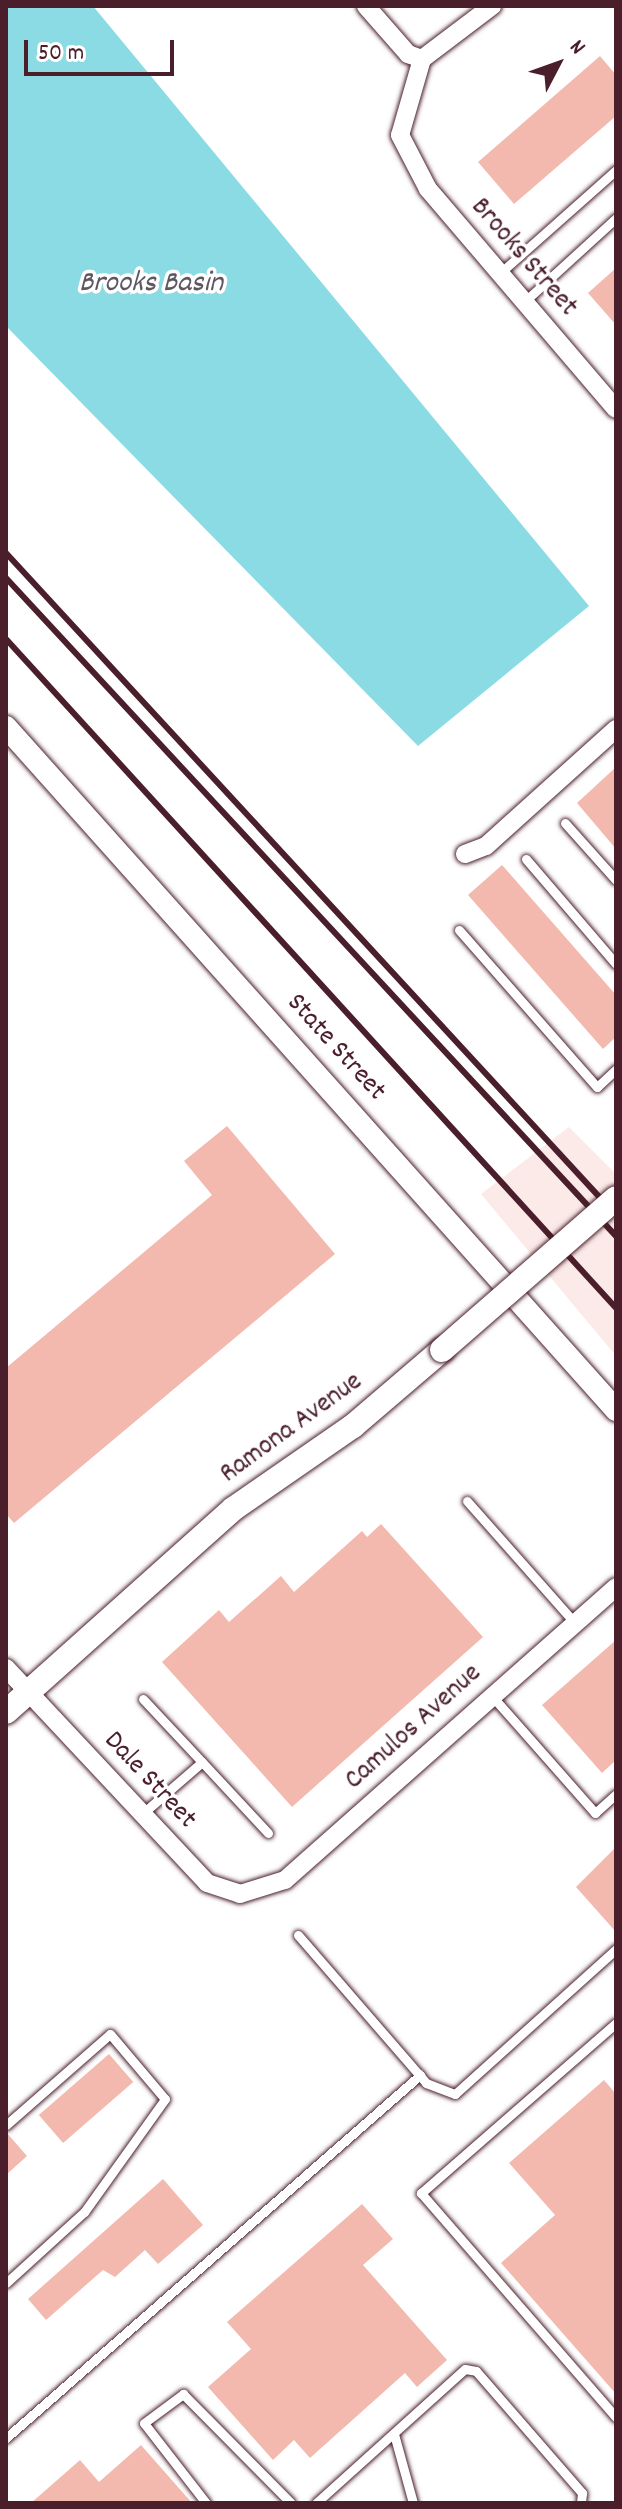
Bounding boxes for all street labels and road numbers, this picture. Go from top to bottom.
street label: Brooks Street [462,192,584,324]
street label: State Street [278,987,392,1109]
street label: Ramona Avenue [214,1366,370,1492]
street label: Camulos Avenue [339,1658,489,1798]
street label: Dale Street [95,1725,203,1837]

